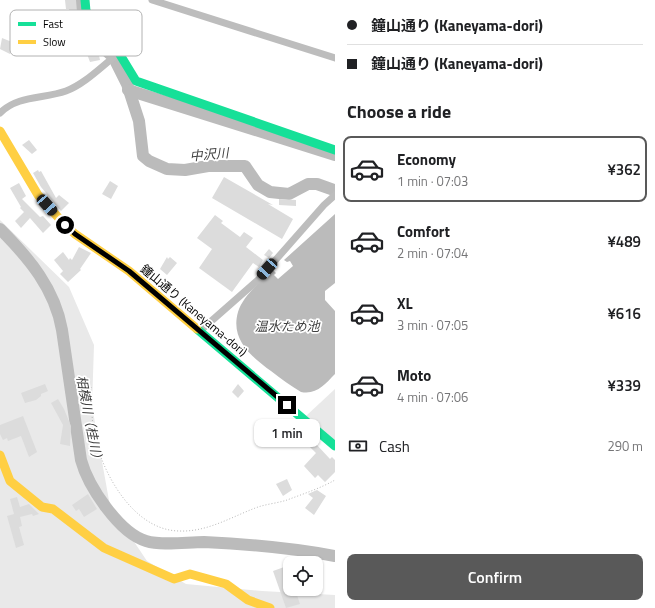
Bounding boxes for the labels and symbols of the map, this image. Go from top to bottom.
legend [10,10,142,56]
text: Fast [43,16,63,32]
text: Slow [43,34,66,50]
water label: 中沢川 [189,142,231,166]
car [35,192,59,218]
route start [56,216,74,234]
car [255,256,279,282]
street label: 鐘山通り (Kaneyama-dori) [136,259,252,361]
water label: 温水ため池 [254,316,321,336]
water label: 相模川（桂川） [72,373,108,467]
route end [278,396,296,414]
callout: 1 min [254,419,320,447]

